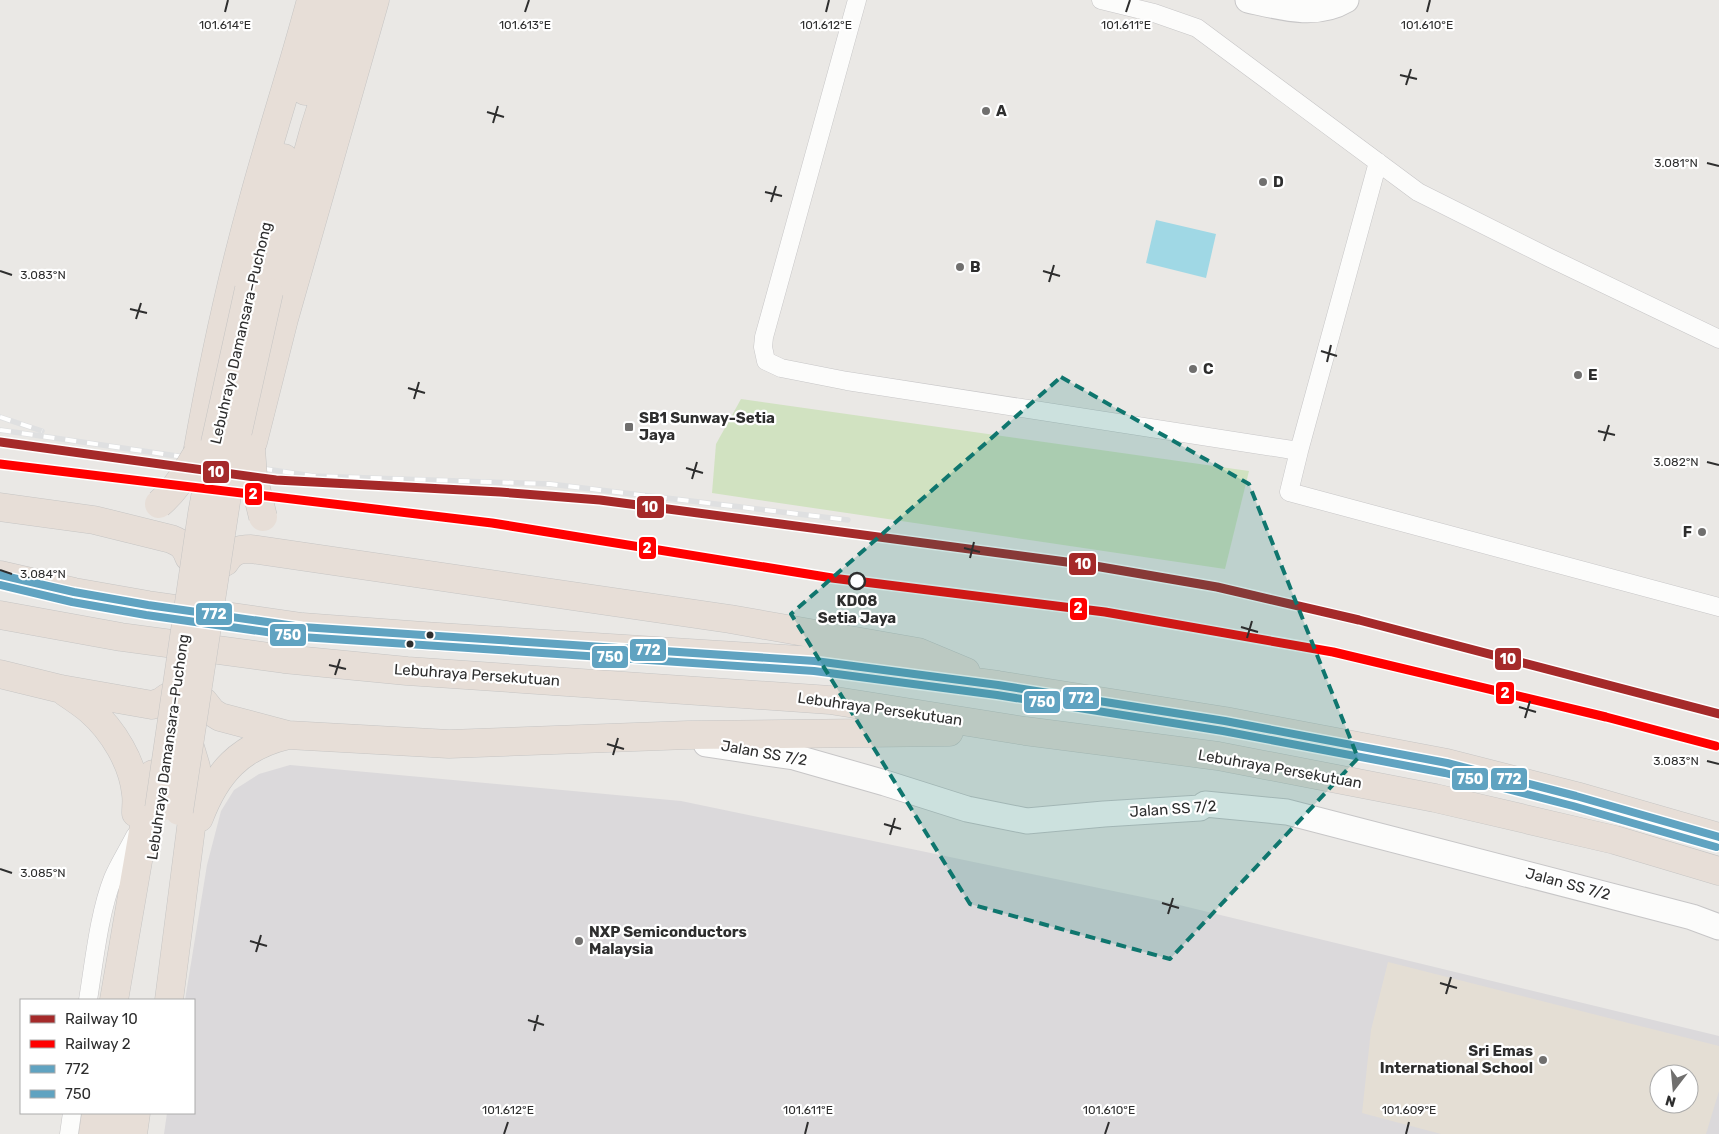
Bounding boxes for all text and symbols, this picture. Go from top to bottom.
text: 101.614°E [199,18,251,32]
text: 101.613°E [499,18,551,32]
text: 101.612°E [800,18,852,32]
text: 101.611°E [1101,18,1151,32]
text: 101.610°E [1401,18,1453,32]
place label: A [996,102,1007,120]
marker: A [980,105,992,117]
text: 3.081°N [1654,156,1698,170]
place label: D [1273,173,1284,191]
marker: D [1257,176,1269,188]
street label: Lebuhraya Damansara–Puchong [207,220,275,446]
place label: B [970,258,981,276]
marker: B [954,261,966,273]
text: 3.083°N [20,268,66,282]
place label: C [1203,360,1214,378]
marker: C [1187,363,1199,375]
place label: E [1588,366,1598,384]
marker: E [1572,369,1584,381]
place label: SB1 Sunway-Setia Jaya [639,409,775,444]
marker: SB1 Sunway-Setia Jaya [623,421,635,433]
text: 3.082°N [1653,455,1699,469]
line badge: 10 [202,460,230,484]
text: 10 [208,464,224,481]
line badge: 2 [244,482,263,506]
text: 2 [248,486,258,503]
line badge: 10 [636,495,665,519]
text: 10 [642,499,658,516]
place label: F [1683,523,1692,541]
marker: F [1696,526,1708,538]
line badge: 2 [638,536,657,560]
text: 2 [642,540,652,557]
line badge: 10 [1068,552,1097,576]
text: 10 [1075,556,1091,573]
text: 3.084°N [20,567,66,581]
marker: KD08 Setia Jaya [848,572,866,590]
place label: KD08 Setia Jaya [818,592,896,627]
line badge: 2 [1069,597,1088,621]
text: 2 [1073,600,1083,617]
line badge: 772 [195,602,233,626]
text: 772 [201,606,227,623]
line badge: 750 [269,623,307,647]
text: 750 [275,627,301,644]
unlabelled marker [425,630,435,640]
street label: Lebuhraya Damansara–Puchong [143,633,193,861]
line badge: 772 [629,638,667,662]
unlabelled marker [405,639,415,649]
text: 772 [635,642,661,659]
line badge: 750 [591,645,629,669]
line badge: 10 [1494,647,1522,671]
text: 750 [597,649,623,666]
text: 10 [1500,651,1516,668]
street label: Lebuhraya Persekutuan [394,660,560,690]
line badge: 2 [1495,681,1515,705]
text: 2 [1500,685,1510,702]
line badge: 772 [1062,686,1100,710]
street label: Lebuhraya Persekutuan [796,689,964,729]
line badge: 750 [1023,690,1061,714]
text: 772 [1068,690,1094,707]
text: 750 [1029,694,1055,711]
street label: Jalan SS 7/2 [719,737,809,769]
street label: Lebuhraya Persekutuan [1197,746,1363,792]
text: 3.083°N [1653,754,1699,768]
line badge: 750 [1451,767,1489,791]
line badge: 772 [1490,767,1528,791]
text: 750 [1457,771,1483,788]
text: 772 [1496,771,1522,788]
street label: Jalan SS 7/2 [1129,797,1217,821]
street label: Jalan SS 7/2 [1524,864,1613,904]
text: 3.085°N [20,866,66,880]
place label: NXP Semiconductors Malaysia [589,923,747,958]
marker: NXP Semiconductors Malaysia [573,935,585,947]
legend [20,999,195,1114]
text: Railway 10 [65,1010,138,1028]
text: Railway 2 [65,1035,131,1053]
place label: Sri Emas International School [1380,1042,1533,1077]
marker: Sri Emas International School [1537,1054,1549,1066]
text: 772 [65,1060,89,1078]
north arrow [1649,1064,1699,1114]
text: 750 [65,1085,91,1103]
text: N [1663,1091,1678,1111]
text: 101.612°E [482,1103,534,1117]
text: 101.611°E [783,1103,833,1117]
text: 101.610°E [1083,1103,1135,1117]
text: 101.609°E [1382,1103,1436,1117]

